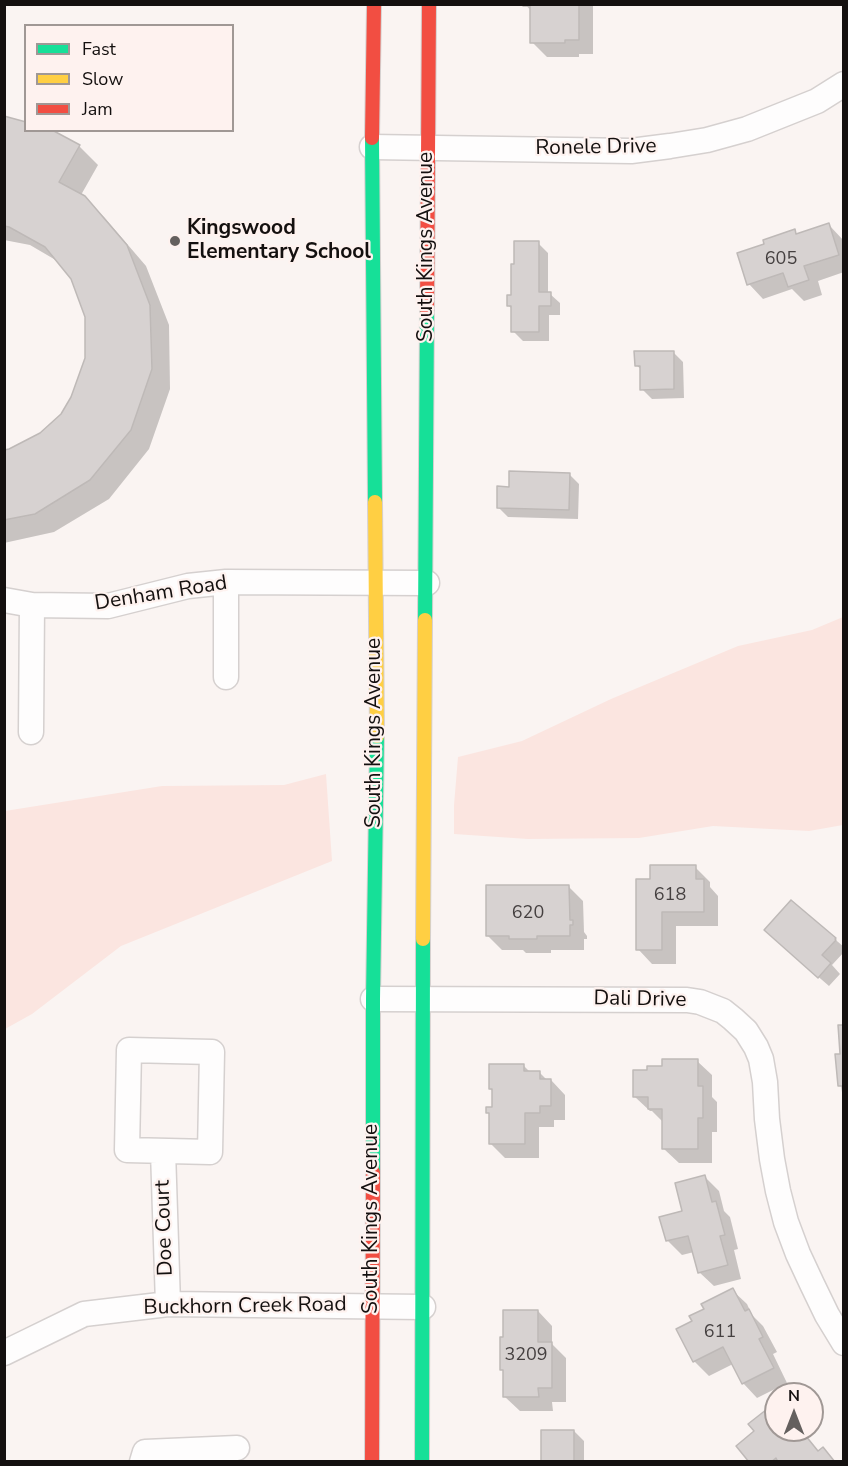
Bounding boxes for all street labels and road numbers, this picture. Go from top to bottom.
street label: Ronele Drive [535,134,657,162]
street label: South Kings Avenue [414,152,440,342]
street label: Denham Road [93,571,229,617]
street label: South Kings Avenue [362,638,388,828]
street label: Dali Drive [593,987,687,1013]
street label: South Kings Avenue [359,1124,385,1314]
street label: Doe Court [151,1180,179,1276]
street label: Buckhorn Creek Road [143,1293,347,1321]

